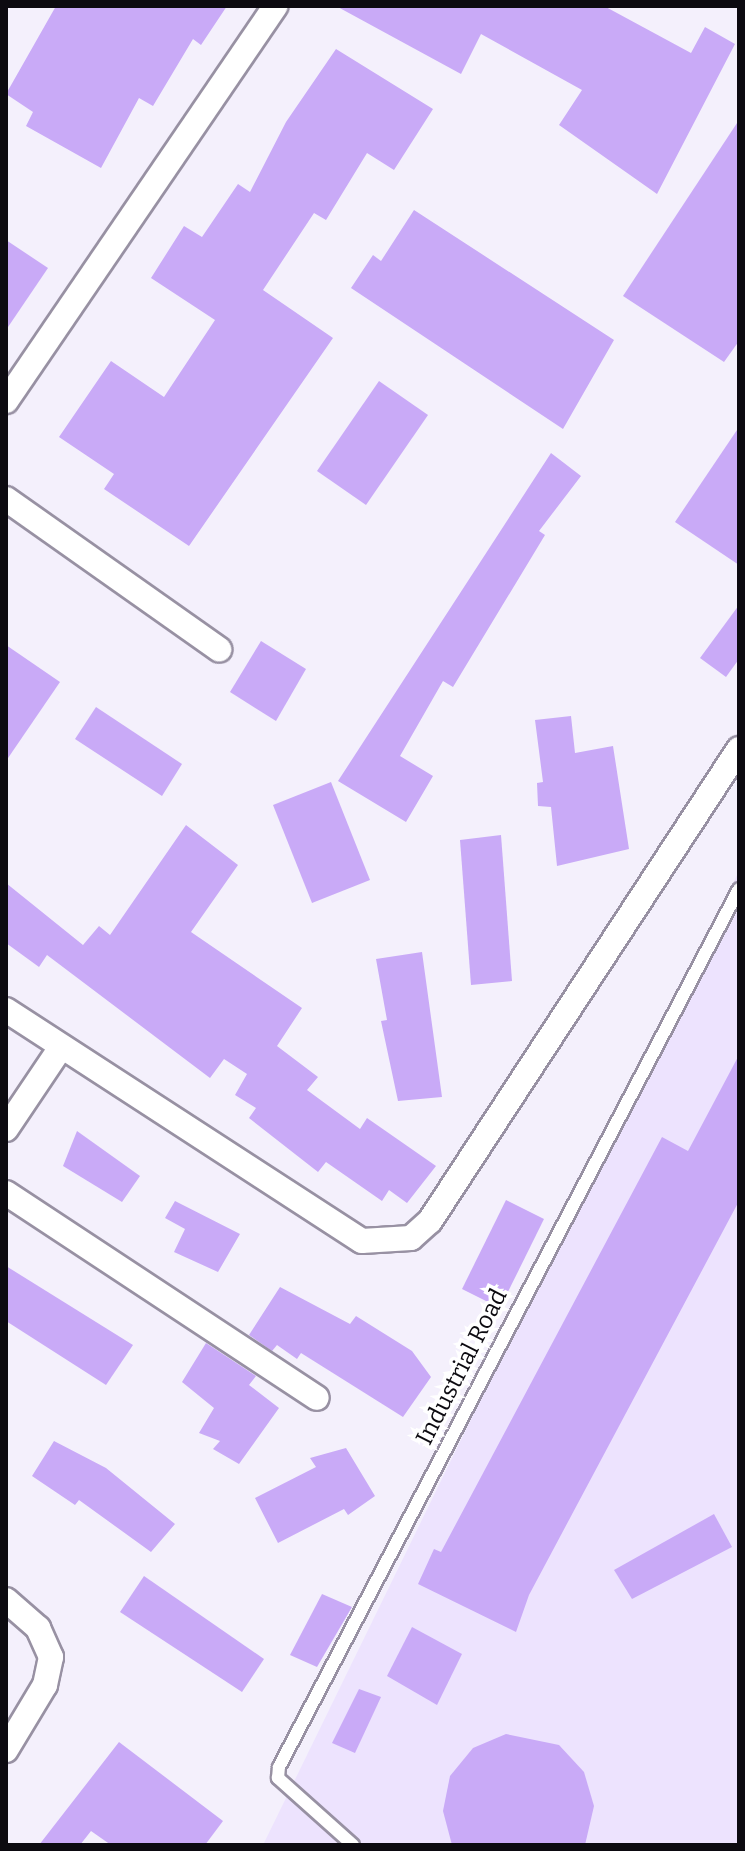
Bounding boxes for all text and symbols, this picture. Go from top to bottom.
street label: Industrial Road [410,1284,514,1450]

